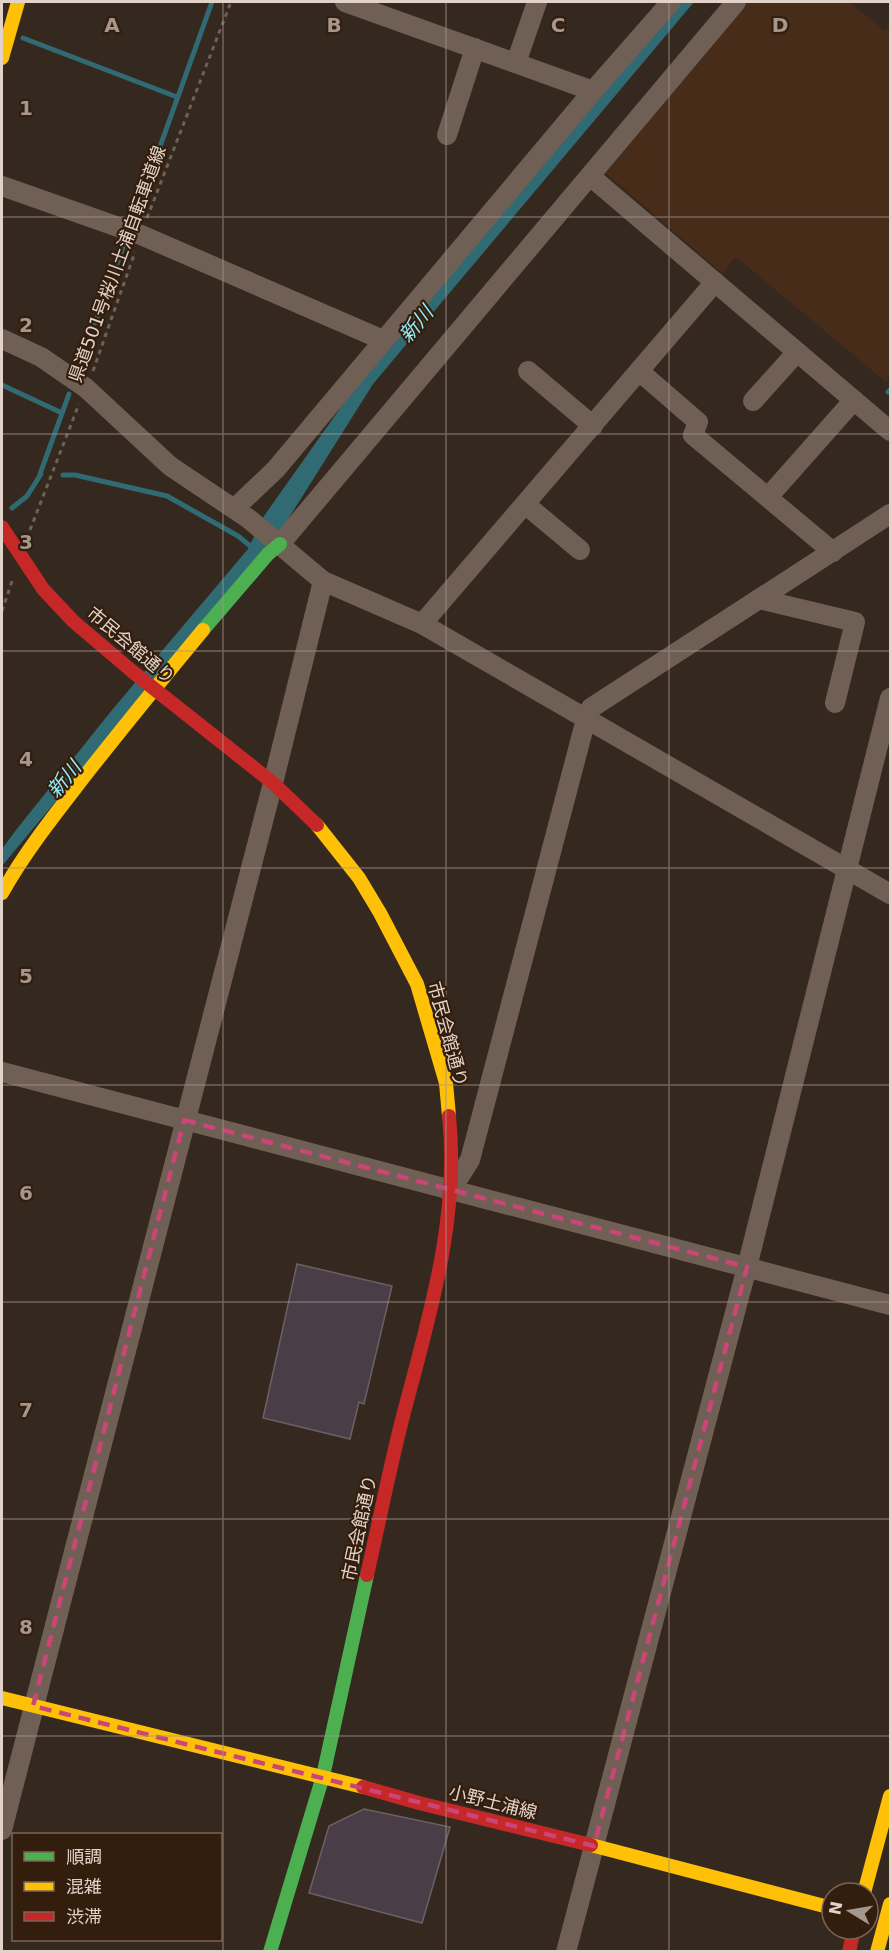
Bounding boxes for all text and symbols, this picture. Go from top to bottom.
text: A [104,13,120,37]
text: B [326,13,342,37]
text: C [551,13,565,37]
text: D [772,13,788,37]
text: 1 [19,96,33,120]
street label: 県道501号桜川土浦自転車道線 [64,143,170,385]
water label: 新川 [394,299,439,347]
text: 2 [19,313,33,337]
text: 3 [19,530,33,554]
street label: 市民会館通り [83,602,179,688]
text: 4 [19,747,33,771]
water label: 新川 [42,754,87,802]
text: 5 [19,964,33,988]
street label: 市民会館通り [424,979,472,1089]
text: 6 [19,1181,33,1205]
text: 7 [19,1398,33,1422]
street label: 市民会館通り [338,1473,380,1583]
text: 8 [19,1615,33,1639]
street label: 小野土浦線 [447,1781,539,1823]
legend [12,1833,222,1941]
text: 順調 [66,1846,102,1867]
text: 混雑 [66,1876,102,1897]
north arrow [820,1881,880,1941]
text: N [825,1900,846,1917]
text: 渋滞 [66,1906,102,1927]

